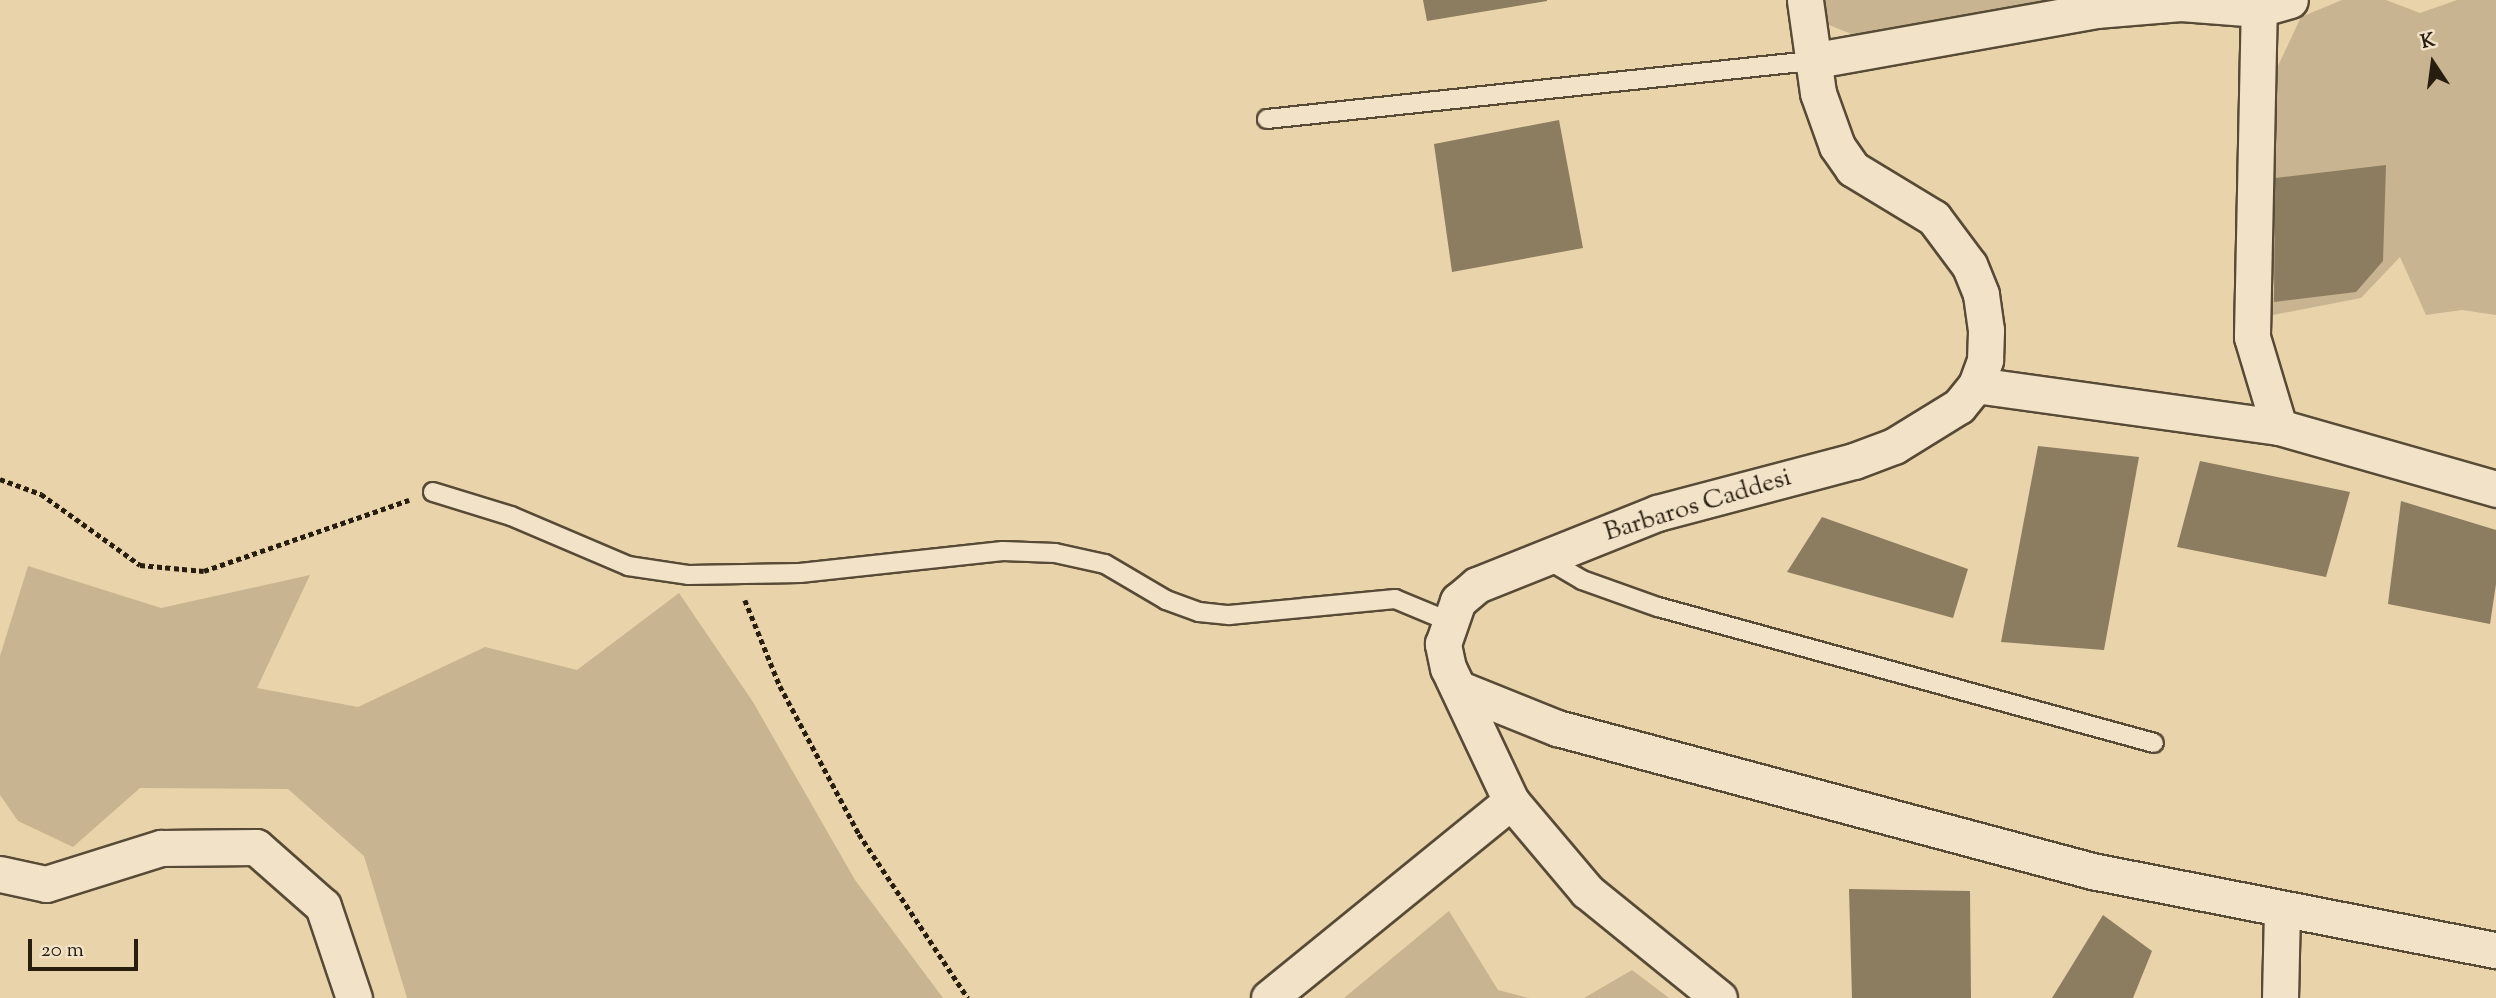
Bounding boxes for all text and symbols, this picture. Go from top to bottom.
text: K [2418,27,2438,57]
north arrow [2398,28,2468,98]
street label: Barbaros Caddesi [1601,463,1795,549]
scale bar [32,925,142,969]
text: 20 m [41,936,84,966]

